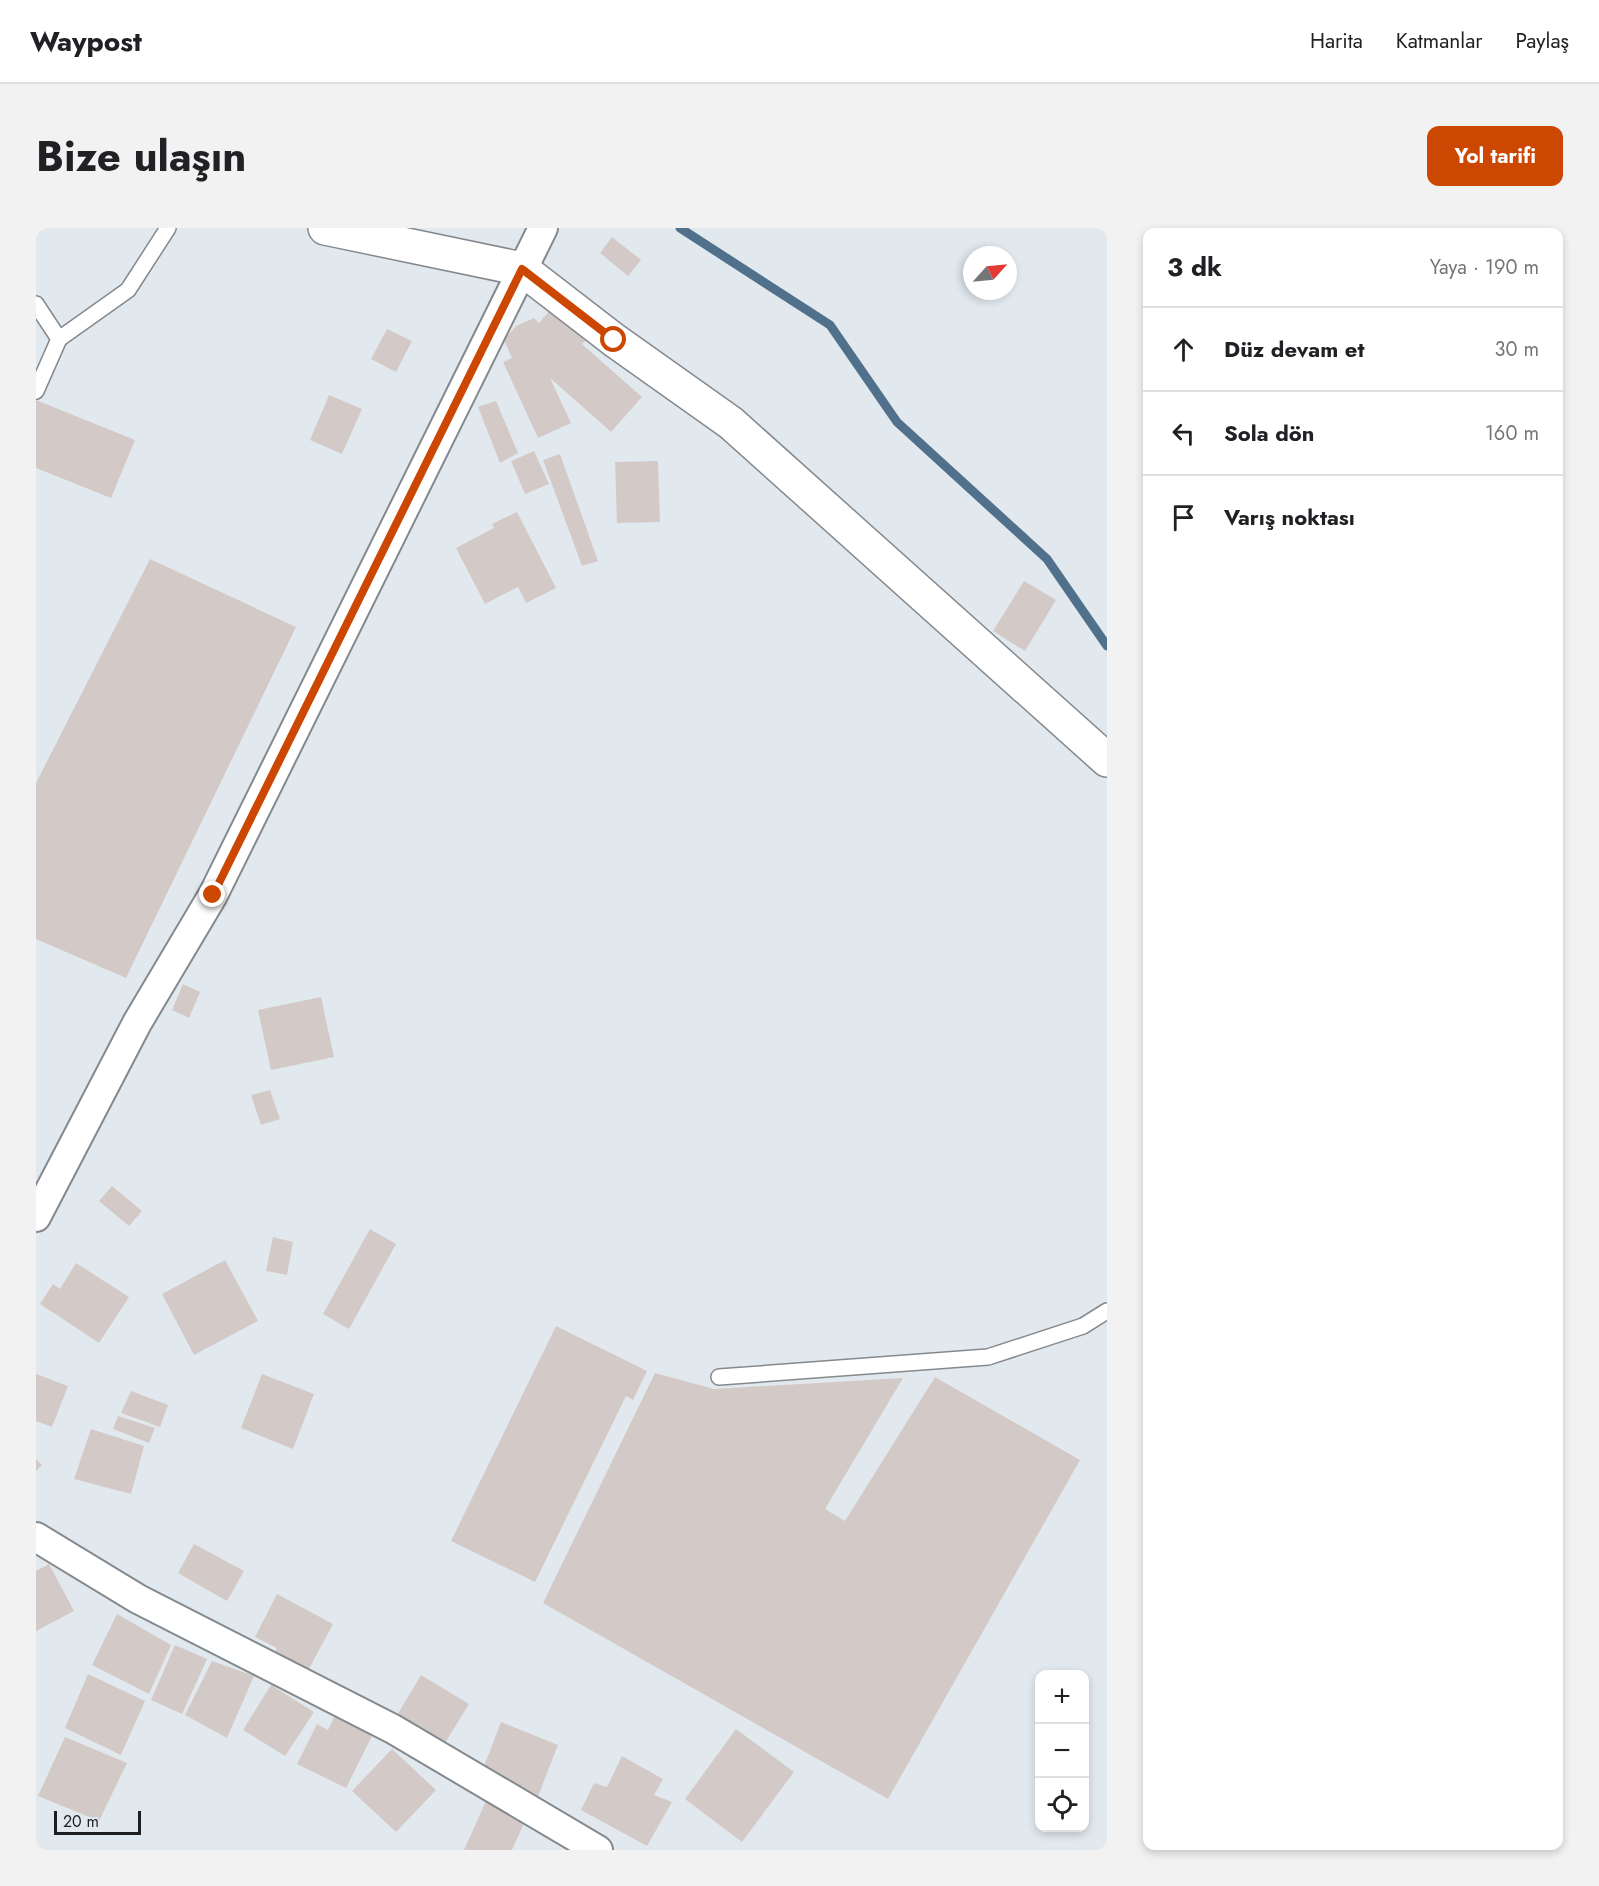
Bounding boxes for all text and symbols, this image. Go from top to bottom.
text: Waypost [30,21,142,62]
text: Harita [1310,26,1363,56]
text: Katmanlar [1396,26,1482,56]
text: Paylaş [1515,26,1569,56]
text: Bize ulaşın [36,126,246,187]
button: Yol tarifi [1427,126,1563,186]
north arrow [963,246,1017,300]
text: 3 dk [1167,248,1222,286]
text: Yaya · 190 m [1430,253,1539,282]
route start [600,326,626,352]
icon: ahead [1167,333,1200,366]
text: Düz devam et [1224,333,1364,365]
text: 30 m [1494,335,1539,364]
icon: left [1167,417,1200,450]
text: Sola dön [1224,417,1314,449]
text: 160 m [1485,419,1539,448]
icon: arrive [1167,501,1200,534]
text: Varış noktası [1224,501,1355,533]
route end [199,881,225,907]
map controls [1035,1670,1089,1832]
button: + [1035,1670,1089,1724]
button: − [1035,1724,1089,1778]
button: locate [1035,1778,1089,1832]
scale bar [54,1808,141,1836]
text: 20 m [63,1810,99,1833]

